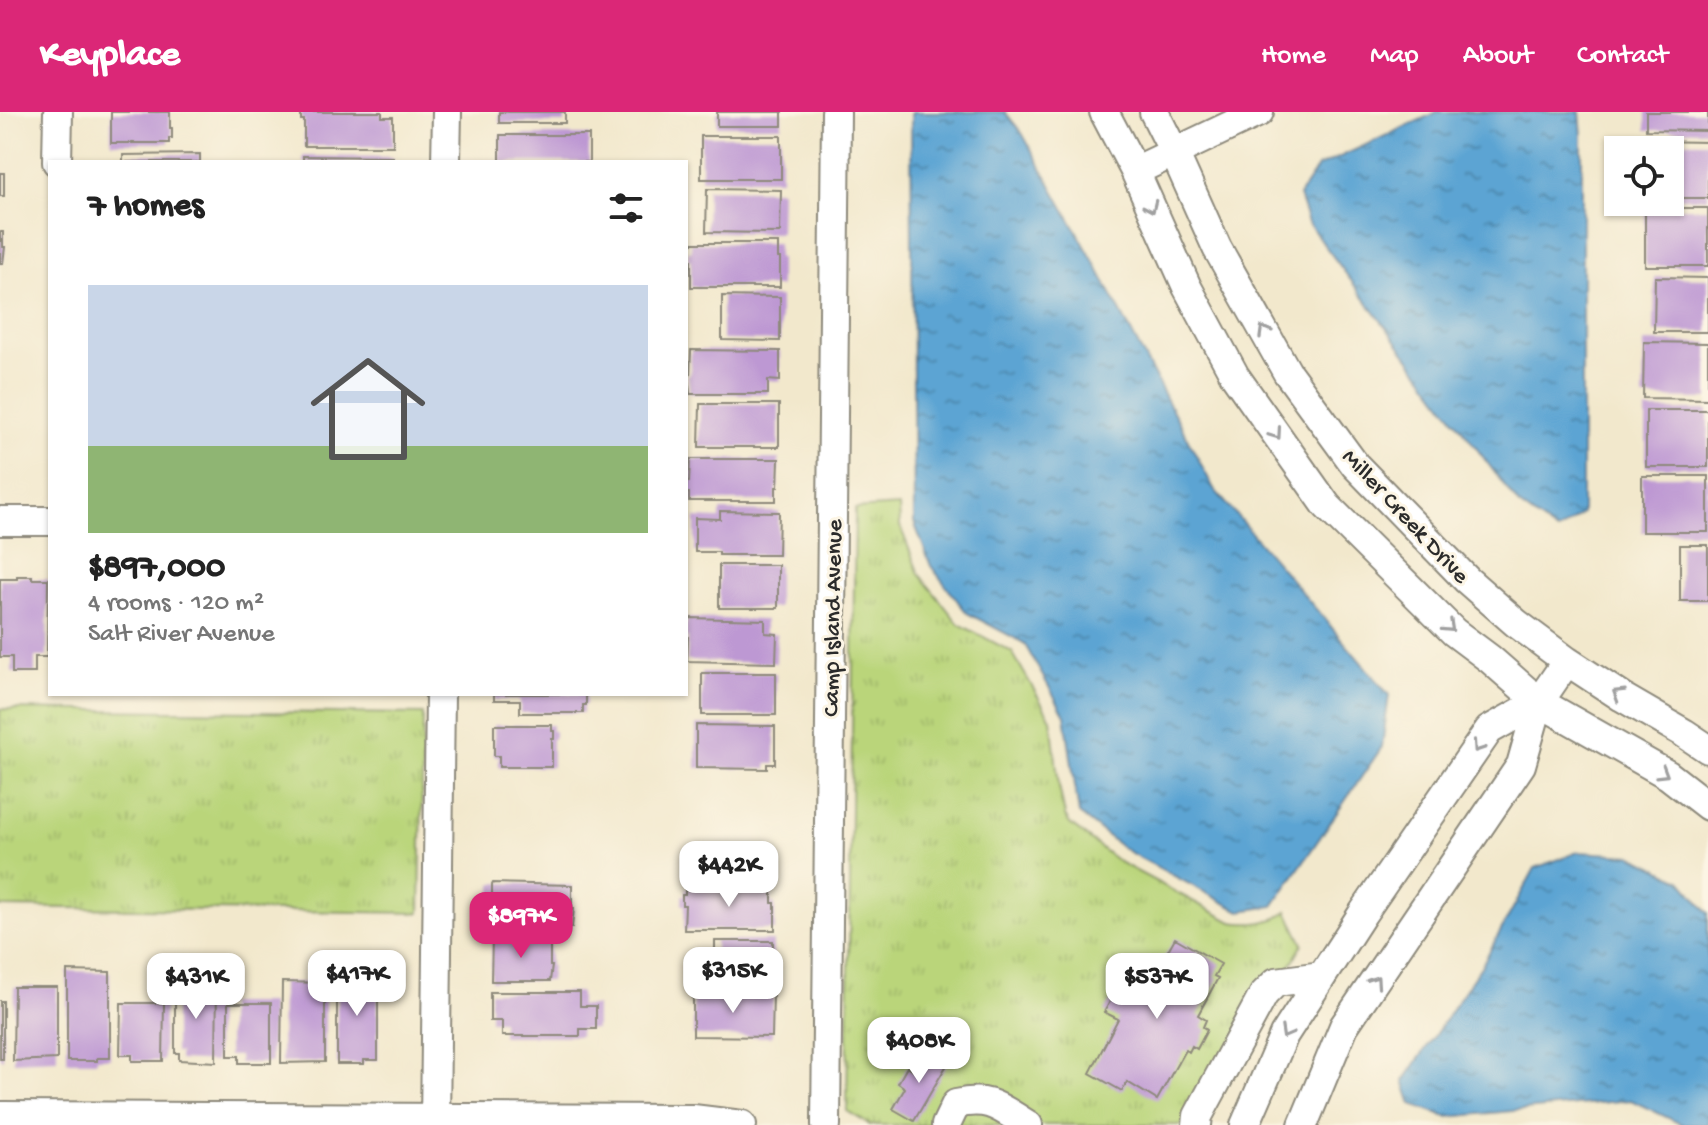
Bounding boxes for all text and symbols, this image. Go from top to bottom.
text: Keyplace [40,34,180,78]
text: Home [1261,40,1326,73]
text: Map [1370,40,1419,73]
text: About [1463,40,1533,73]
text: Contact [1577,40,1668,73]
map controls [1604,136,1684,216]
button: locate [1604,136,1684,216]
icon: filters [604,186,648,230]
text: 7 homes [88,188,204,228]
one-way arrow [1141,199,1157,213]
one-way arrow [1258,325,1274,340]
icon: home [296,337,440,481]
one-way arrow [1266,425,1281,440]
street label: Miller Creek Drive [1335,444,1475,591]
street label: Camp Island Avenue [818,519,851,717]
text: $897,000 [88,549,225,589]
text: 4 rooms · 120 m² [88,589,264,620]
one-way arrow [1440,617,1454,632]
text: Salt River Avenue [88,620,275,651]
one-way arrow [1612,688,1626,703]
one-way arrow [1473,738,1488,752]
one-way arrow [1654,763,1669,778]
pin: $442K [673,841,785,909]
text: $442K [697,851,761,882]
pin: $897K [465,892,577,960]
text: $897K [488,902,554,933]
pin: $315K [677,947,789,1015]
pin: $417K [301,950,413,1018]
pin: $431K [140,953,252,1021]
pin: $537K [1101,953,1213,1021]
text: $315K [701,957,765,988]
text: $417K [326,960,388,991]
text: $431K [165,963,227,994]
text: $537K [1124,963,1190,994]
one-way arrow [1365,975,1380,989]
pin: $408K [863,1017,975,1085]
one-way arrow [1281,1024,1296,1039]
text: $408K [885,1027,953,1058]

